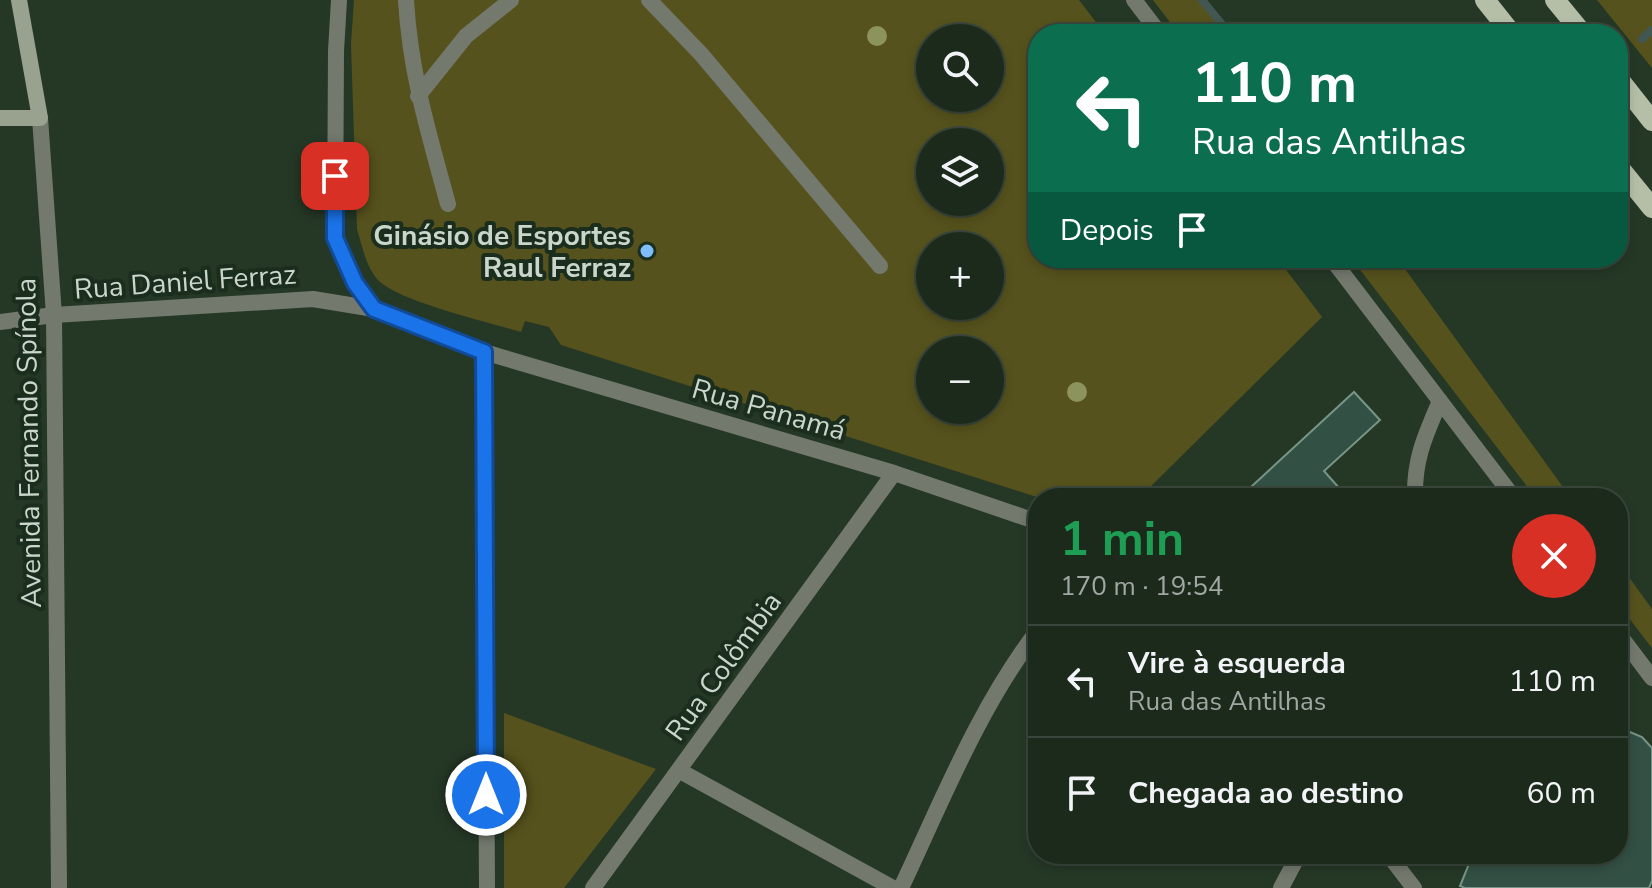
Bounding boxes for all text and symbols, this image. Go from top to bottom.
map controls [916,24,1004,424]
button: search [916,24,1004,112]
text: 110 m [1192,45,1357,122]
icon: left [1060,56,1164,160]
text: Rua das Antilhas [1192,118,1466,167]
button: layers [916,128,1004,216]
pin [301,142,369,210]
icon: arrive [313,154,357,198]
icon: arrive [1170,208,1214,252]
text: Depois [1060,210,1154,251]
place label: Ginásio de Esportes Raul Ferraz [373,217,631,287]
button: + [916,232,1004,320]
marker: Ginásio de Esportes Raul Ferraz [638,242,656,260]
street label: Rua Daniel Ferraz [73,255,297,309]
street label: Avenida Fernando Spínola [7,278,51,608]
button: − [916,336,1004,424]
street label: Rua Panamá [688,370,850,450]
text: 1 min [1060,506,1184,572]
button: close [1512,514,1596,598]
text: 170 m · 19:54 [1060,569,1223,604]
street label: Rua Colômbia [657,585,791,749]
text: Vire à esquerda [1128,643,1346,684]
icon: left [1060,659,1104,703]
text: 110 m [1509,661,1596,702]
text: Rua das Antilhas [1128,684,1326,719]
position arrow [444,753,528,837]
icon: arrive [1060,771,1104,815]
text: Chegada ao destino [1128,773,1404,814]
text: 60 m [1527,773,1596,814]

